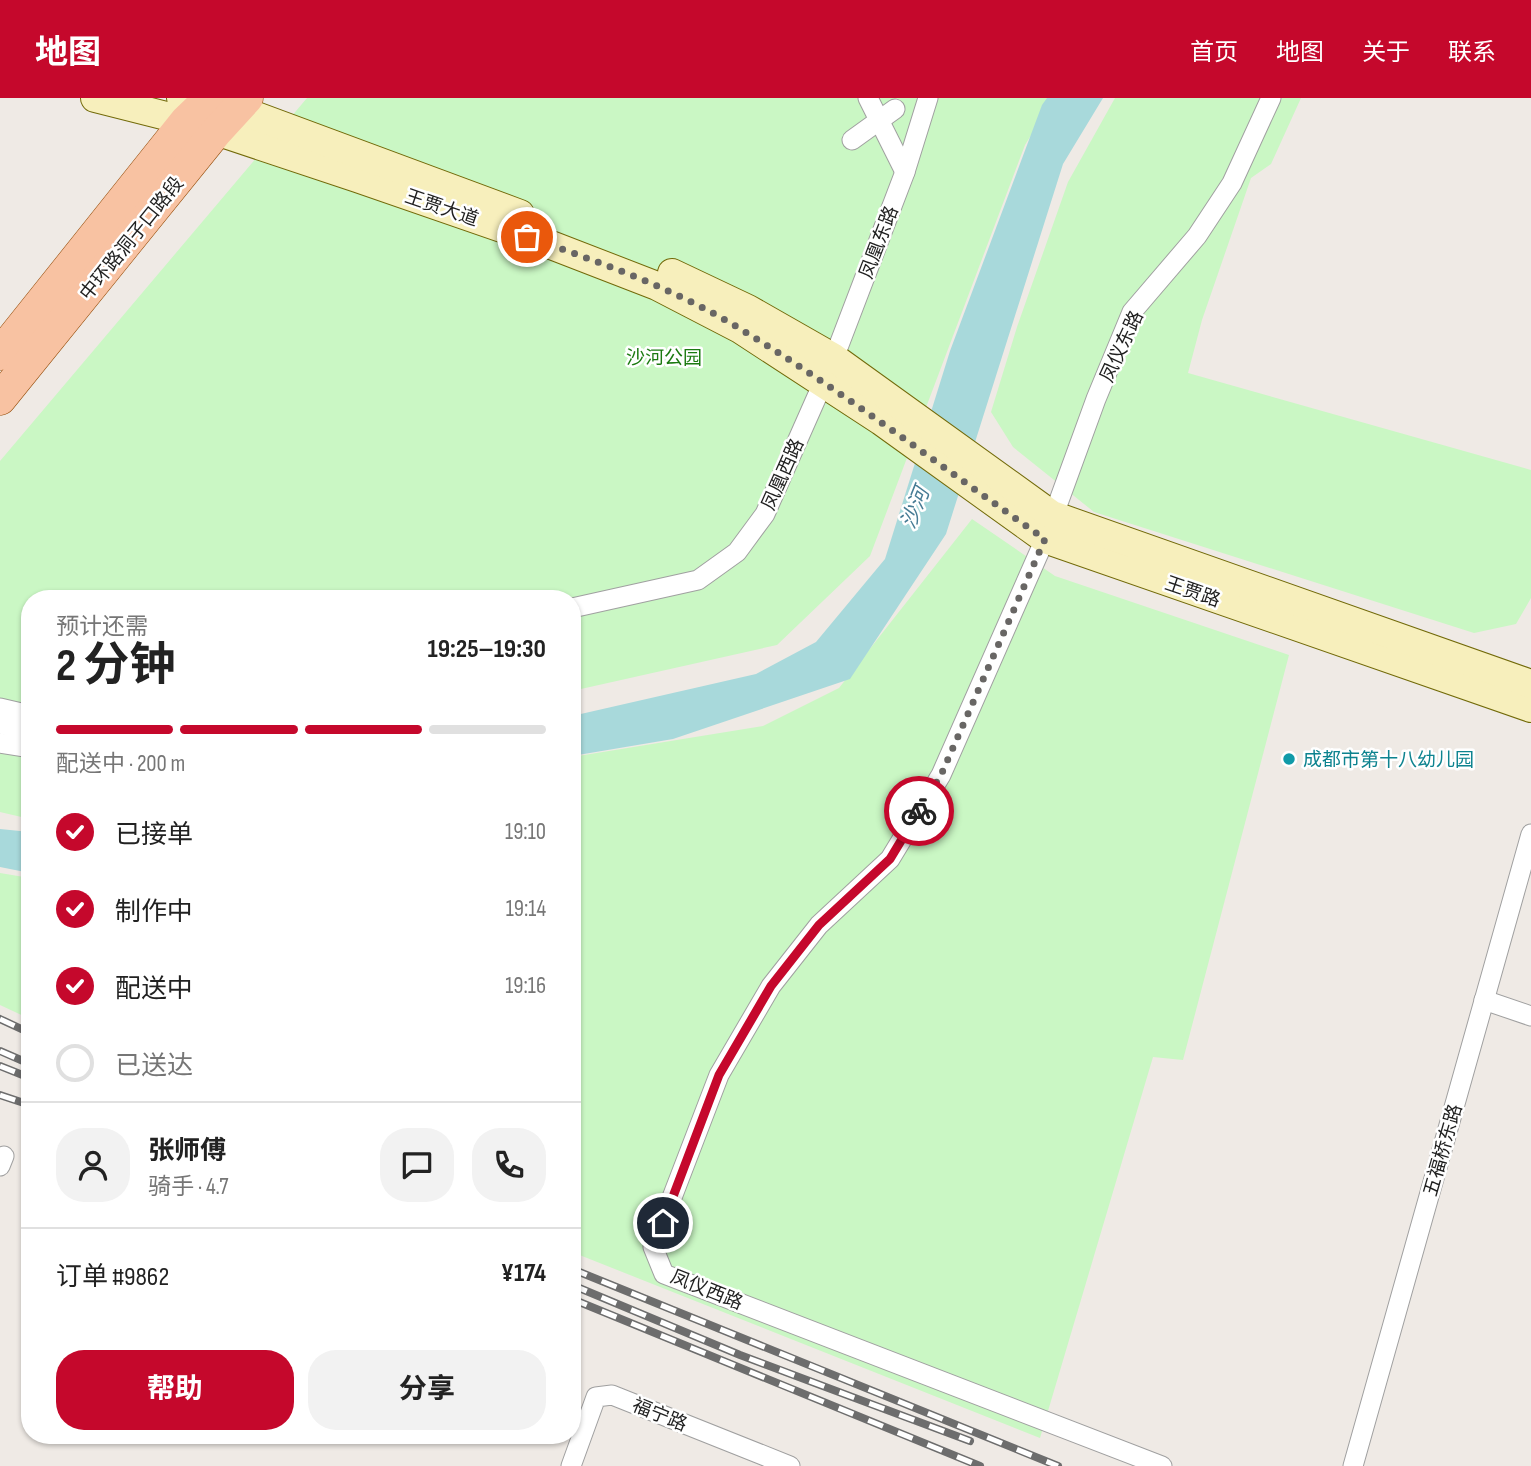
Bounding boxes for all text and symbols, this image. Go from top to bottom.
text: 地图 [35,33,101,73]
text: 首页 [1190,38,1238,67]
text: 地图 [1276,38,1324,67]
text: 关于 [1362,38,1410,67]
text: 联系 [1448,38,1496,67]
street label: 中环路洞子口路段 [75,173,189,305]
street label: 王贾大道 [402,185,481,232]
street label: 凤凰东路 [855,203,904,282]
pin [497,207,557,267]
icon: bag [508,218,546,256]
street label: 凤仪东路 [1096,307,1149,386]
park label: 沙河公园 [626,347,702,370]
street label: 凤凰西路 [757,435,809,514]
water label: 沙河 [896,480,936,532]
street label: 王贾路 [1162,572,1223,613]
text: 预计还需 [56,613,148,641]
text: 19:25–19:30 [427,634,546,665]
text: 2 分钟 [56,639,175,694]
place label: 成都市第十八幼儿园 [1303,749,1474,772]
text: 配送中 · 200 m [56,750,185,778]
marker: 成都市第十八幼儿园 [1281,751,1297,767]
courier [884,776,954,846]
icon: bike [900,792,938,830]
icon: check [56,813,94,851]
text: 19:10 [505,818,546,846]
text: 已接单 [115,820,193,851]
icon: check [56,890,94,928]
text: 19:14 [506,895,546,923]
text: 制作中 [115,897,193,928]
icon: check [56,967,94,1005]
text: 19:16 [505,972,546,1000]
text: 配送中 [115,974,193,1005]
text: 已送达 [115,1051,193,1082]
street label: 五福桥东路 [1419,1102,1468,1199]
button: person [56,1128,130,1202]
button: chat [380,1128,454,1202]
button: phone [472,1128,546,1202]
text: 张师傅 [148,1136,226,1167]
text: 骑手 · 4.7 [148,1173,228,1201]
pin [633,1193,693,1253]
icon: home [644,1204,682,1242]
text: ¥174 [501,1258,546,1289]
text: 订单 #9862 [56,1262,169,1293]
street label: 凤仪西路 [667,1265,746,1315]
button: 帮助 [56,1350,294,1430]
button: 分享 [308,1350,546,1430]
street label: 福宁路 [629,1394,690,1437]

